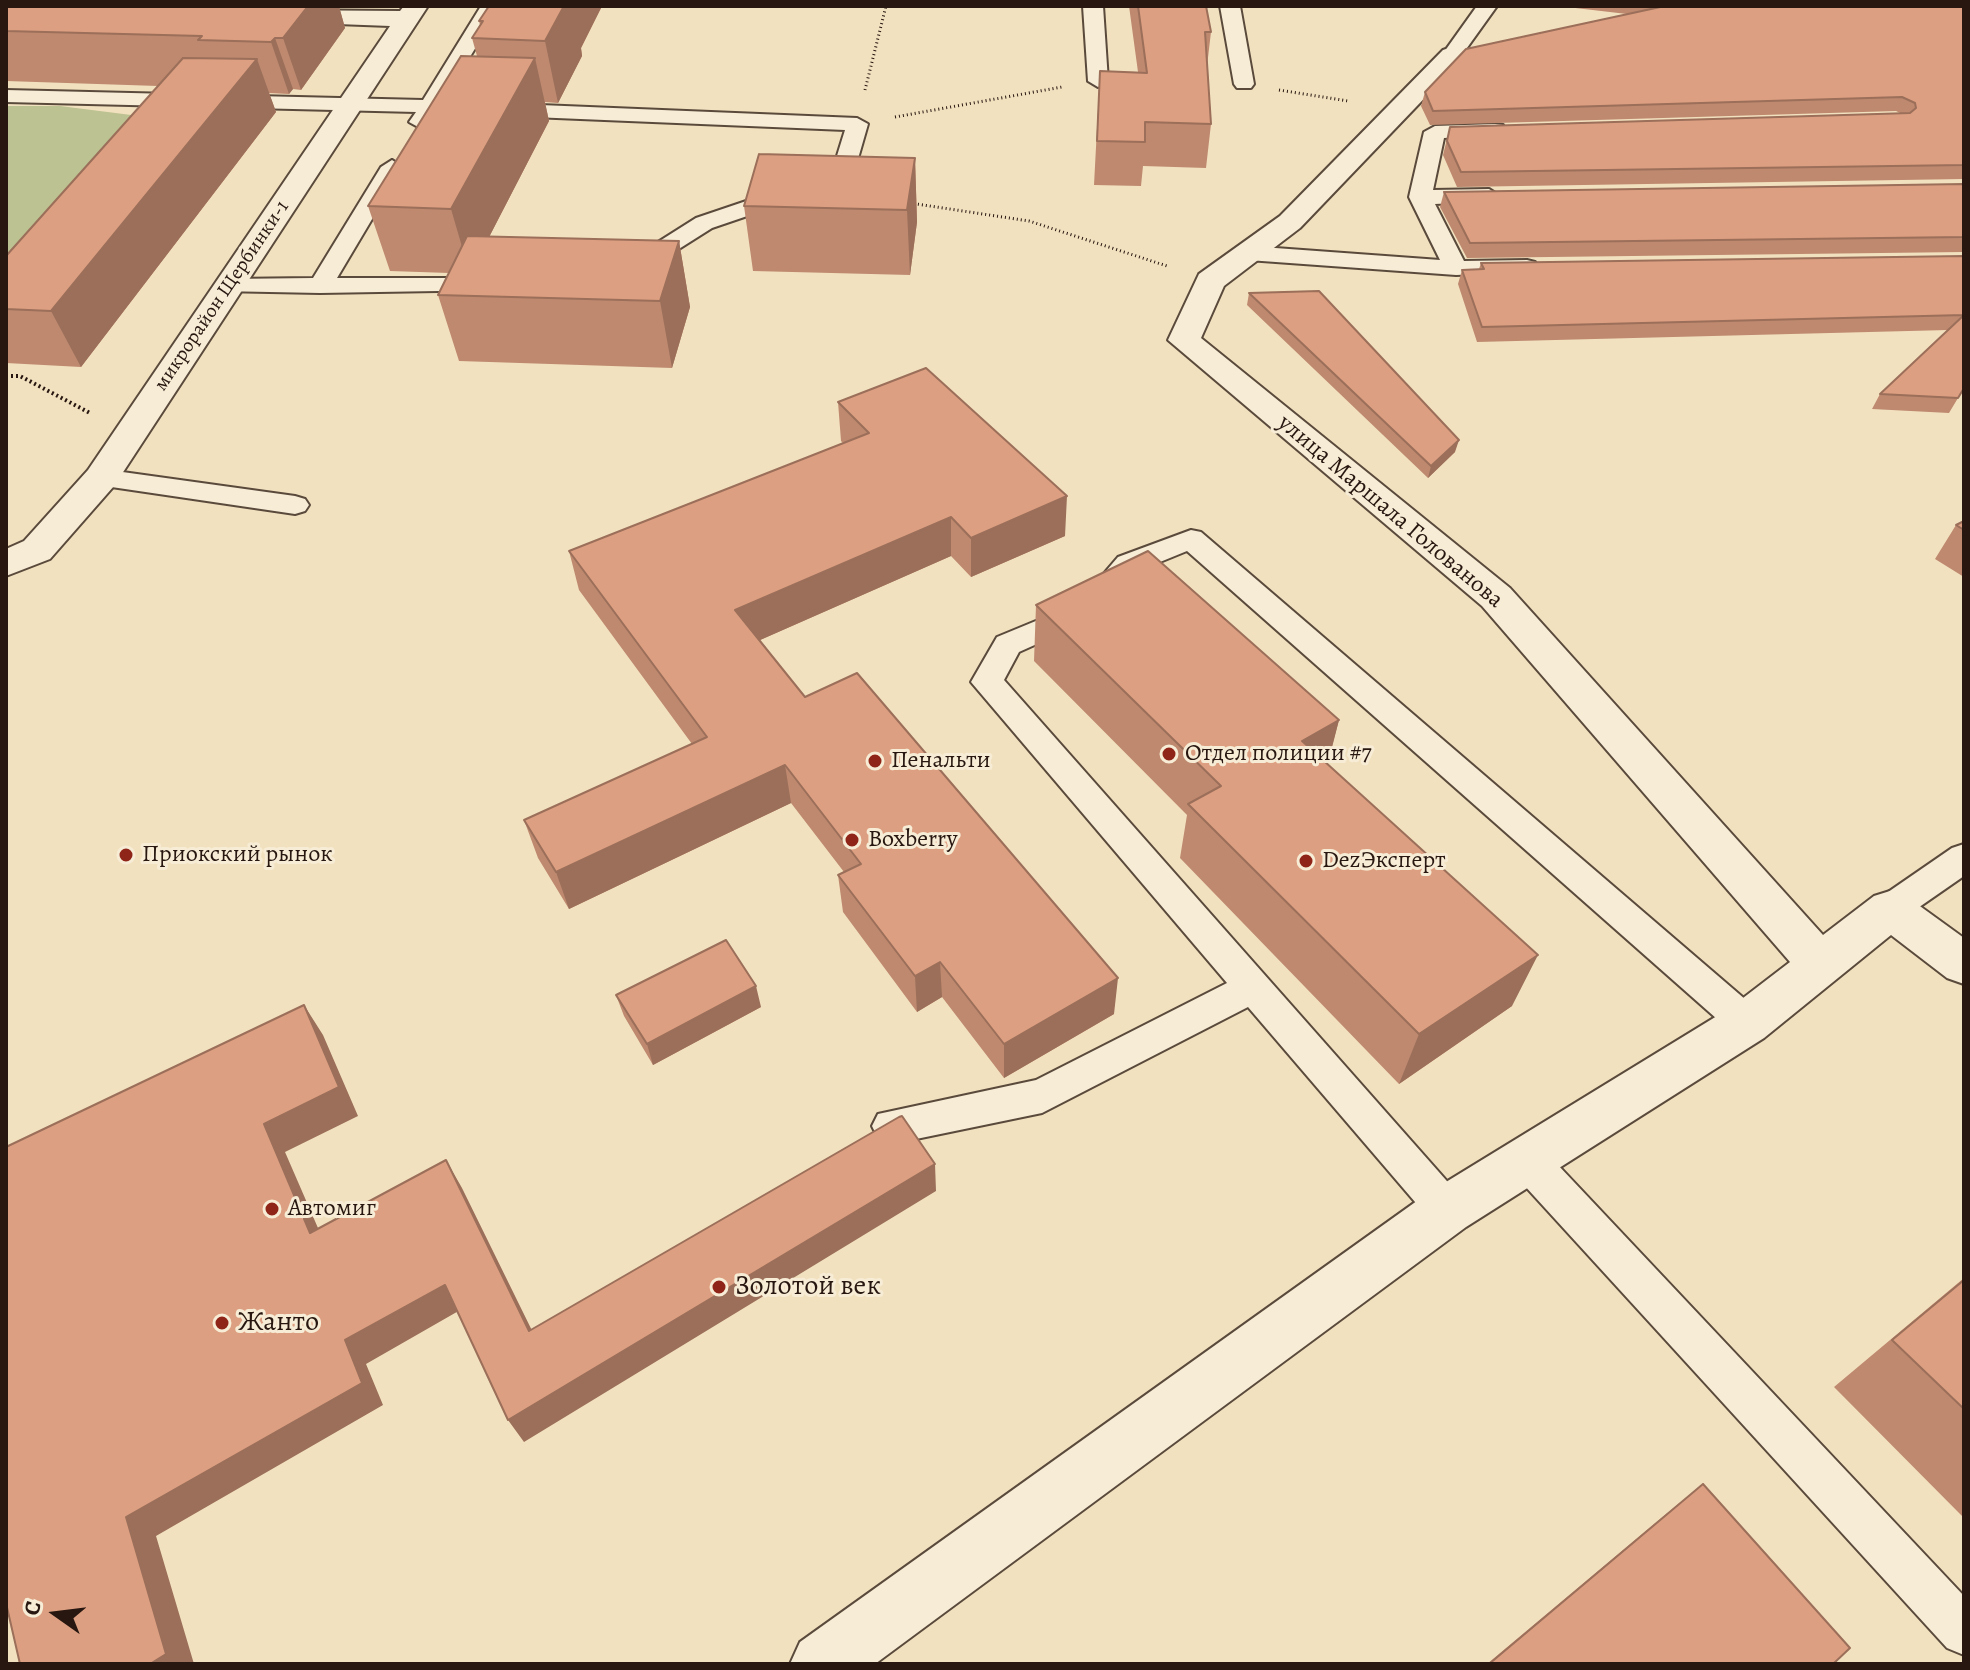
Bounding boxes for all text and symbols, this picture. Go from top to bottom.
street label: микрорайон Щербинки-1 [149,196,295,396]
street label: улица Маршала Голованова [1271,409,1509,615]
place label: Отдел полиции #7 [1185,740,1372,768]
marker: Отдел полиции #7 [1160,745,1178,763]
place label: Пенальти [891,747,991,775]
marker: Пенальти [866,752,884,770]
place label: Boxberry [868,826,957,854]
marker: Boxberry [843,831,861,849]
place label: Приокский рынок [142,841,333,869]
marker: Приокский рынок [117,846,135,864]
place label: DezЭксперт [1322,847,1446,875]
marker: DezЭксперт [1297,852,1315,870]
place label: Автомиг [288,1195,376,1223]
marker: Автомиг [263,1200,281,1218]
place label: Золотой век [735,1270,881,1304]
marker: Золотой век [710,1278,728,1296]
place label: Жанто [238,1306,319,1340]
marker: Жанто [213,1314,231,1332]
north arrow [16,1574,96,1654]
text: С [17,1598,49,1618]

